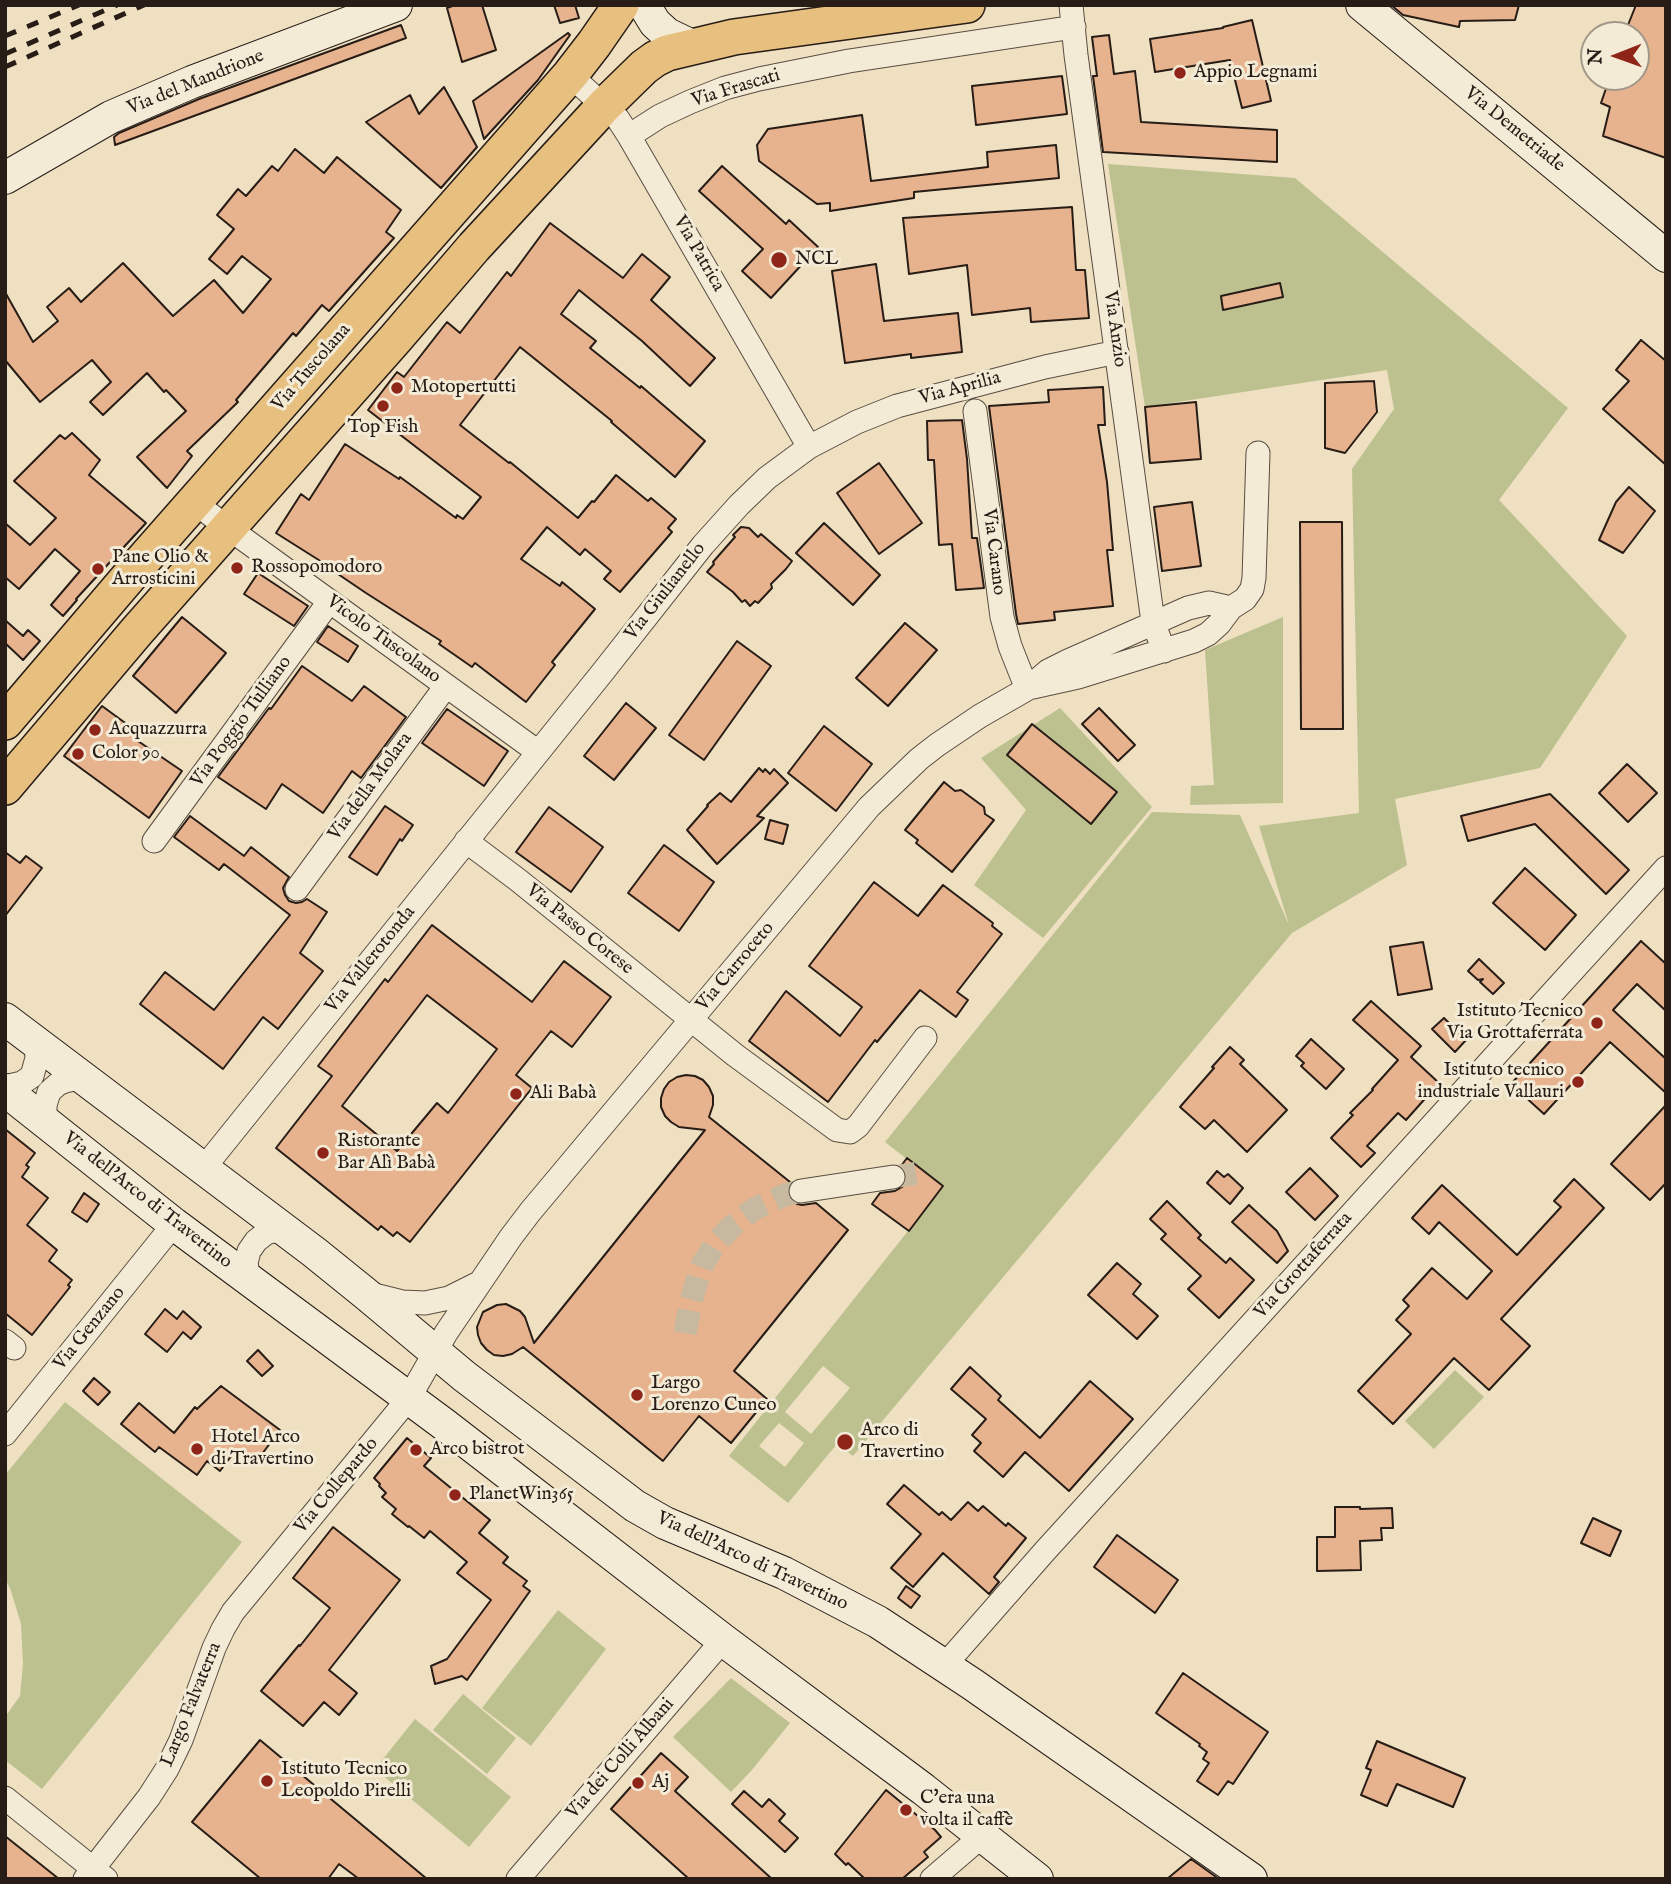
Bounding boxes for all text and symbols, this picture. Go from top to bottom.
north arrow [1580,21,1650,91]
street label: Via del Mandrione [124,45,268,121]
text: N [1584,48,1608,65]
place label: Appio Legnami [1194,62,1318,84]
street label: Via Frascati [689,65,783,113]
marker: Appio Legnami [1172,65,1188,81]
street label: Via Demetriade [1459,82,1569,178]
street label: Via Patrica [667,212,729,296]
place label: NCL [795,249,838,271]
marker: NCL [769,250,789,270]
street label: Via Anzio [1097,289,1131,369]
street label: Via Tuscolana [268,320,356,416]
street label: Via Aprilia [917,367,1003,411]
place label: Motopertutti [411,377,516,399]
marker: Motopertutti [389,380,405,396]
marker: Top Fish [375,398,391,414]
place label: Top Fish [348,417,418,439]
street label: Via Carano [976,507,1010,597]
street label: Via Giulianello [621,539,711,645]
place label: Pane Olio & Arrosticini [112,547,209,591]
place label: Rossopomodoro [251,557,382,579]
marker: Rossopomodoro [229,560,245,576]
marker: Pane Olio & Arrosticini [90,561,106,577]
street label: Vicolo Tuscolano [321,591,445,689]
street label: Via Poggio Tulliano [187,652,297,792]
place label: Acquazzurra [109,719,207,741]
marker: Acquazzurra [87,722,103,738]
street label: Via della Molara [324,729,418,845]
place label: Color 90 [92,743,160,765]
marker: Color 90 [70,746,86,762]
street label: Via Passo Corese [521,880,637,980]
street label: Via Vallerotonda [321,902,421,1018]
street label: Via Carroceto [692,918,780,1016]
place label: Istituto Tecnico Via Grottaferrata [1447,1001,1583,1045]
marker: Istituto Tecnico Via Grottaferrata [1589,1015,1605,1031]
place label: Istituto tecnico industriale Vallauri [1417,1060,1564,1104]
marker: Istituto tecnico industriale Vallauri [1570,1074,1586,1090]
place label: Ali Babà [530,1083,596,1105]
marker: Ali Babà [508,1086,524,1102]
street label: Via dell'Arco di Travertino [58,1128,236,1274]
place label: Ristorante Bar Alì Babà [337,1131,435,1175]
marker: Ristorante Bar Alì Babà [315,1145,331,1161]
street label: Via Grottaferrata [1250,1208,1358,1324]
street label: Via Genzano [49,1283,131,1375]
place label: Largo Lorenzo Cuneo [651,1373,776,1417]
marker: Largo Lorenzo Cuneo [629,1387,645,1403]
place label: Arco di Travertino [861,1420,944,1464]
place label: Hotel Arco di Travertino [211,1427,314,1471]
marker: Arco di Travertino [835,1432,855,1452]
street label: Via Collepardo [290,1433,384,1539]
place label: Arco bistrot [430,1439,524,1461]
marker: Hotel Arco di Travertino [189,1441,205,1457]
marker: Arco bistrot [408,1442,424,1458]
place label: PlanetWin365 [469,1484,574,1506]
marker: PlanetWin365 [447,1487,463,1503]
street label: Via dell'Arco di Travertino [653,1508,851,1616]
street label: Largo Falvaterra [157,1639,227,1771]
street label: Via dei Colli Albani [562,1694,680,1824]
place label: Istituto Tecnico Leopoldo Pirelli [281,1759,411,1803]
place label: Aj [652,1772,669,1794]
marker: Istituto Tecnico Leopoldo Pirelli [259,1773,275,1789]
marker: Aj [630,1775,646,1791]
place label: C'era una volta il caffè [920,1788,1013,1832]
marker: C'era una volta il caffè [898,1802,914,1818]

